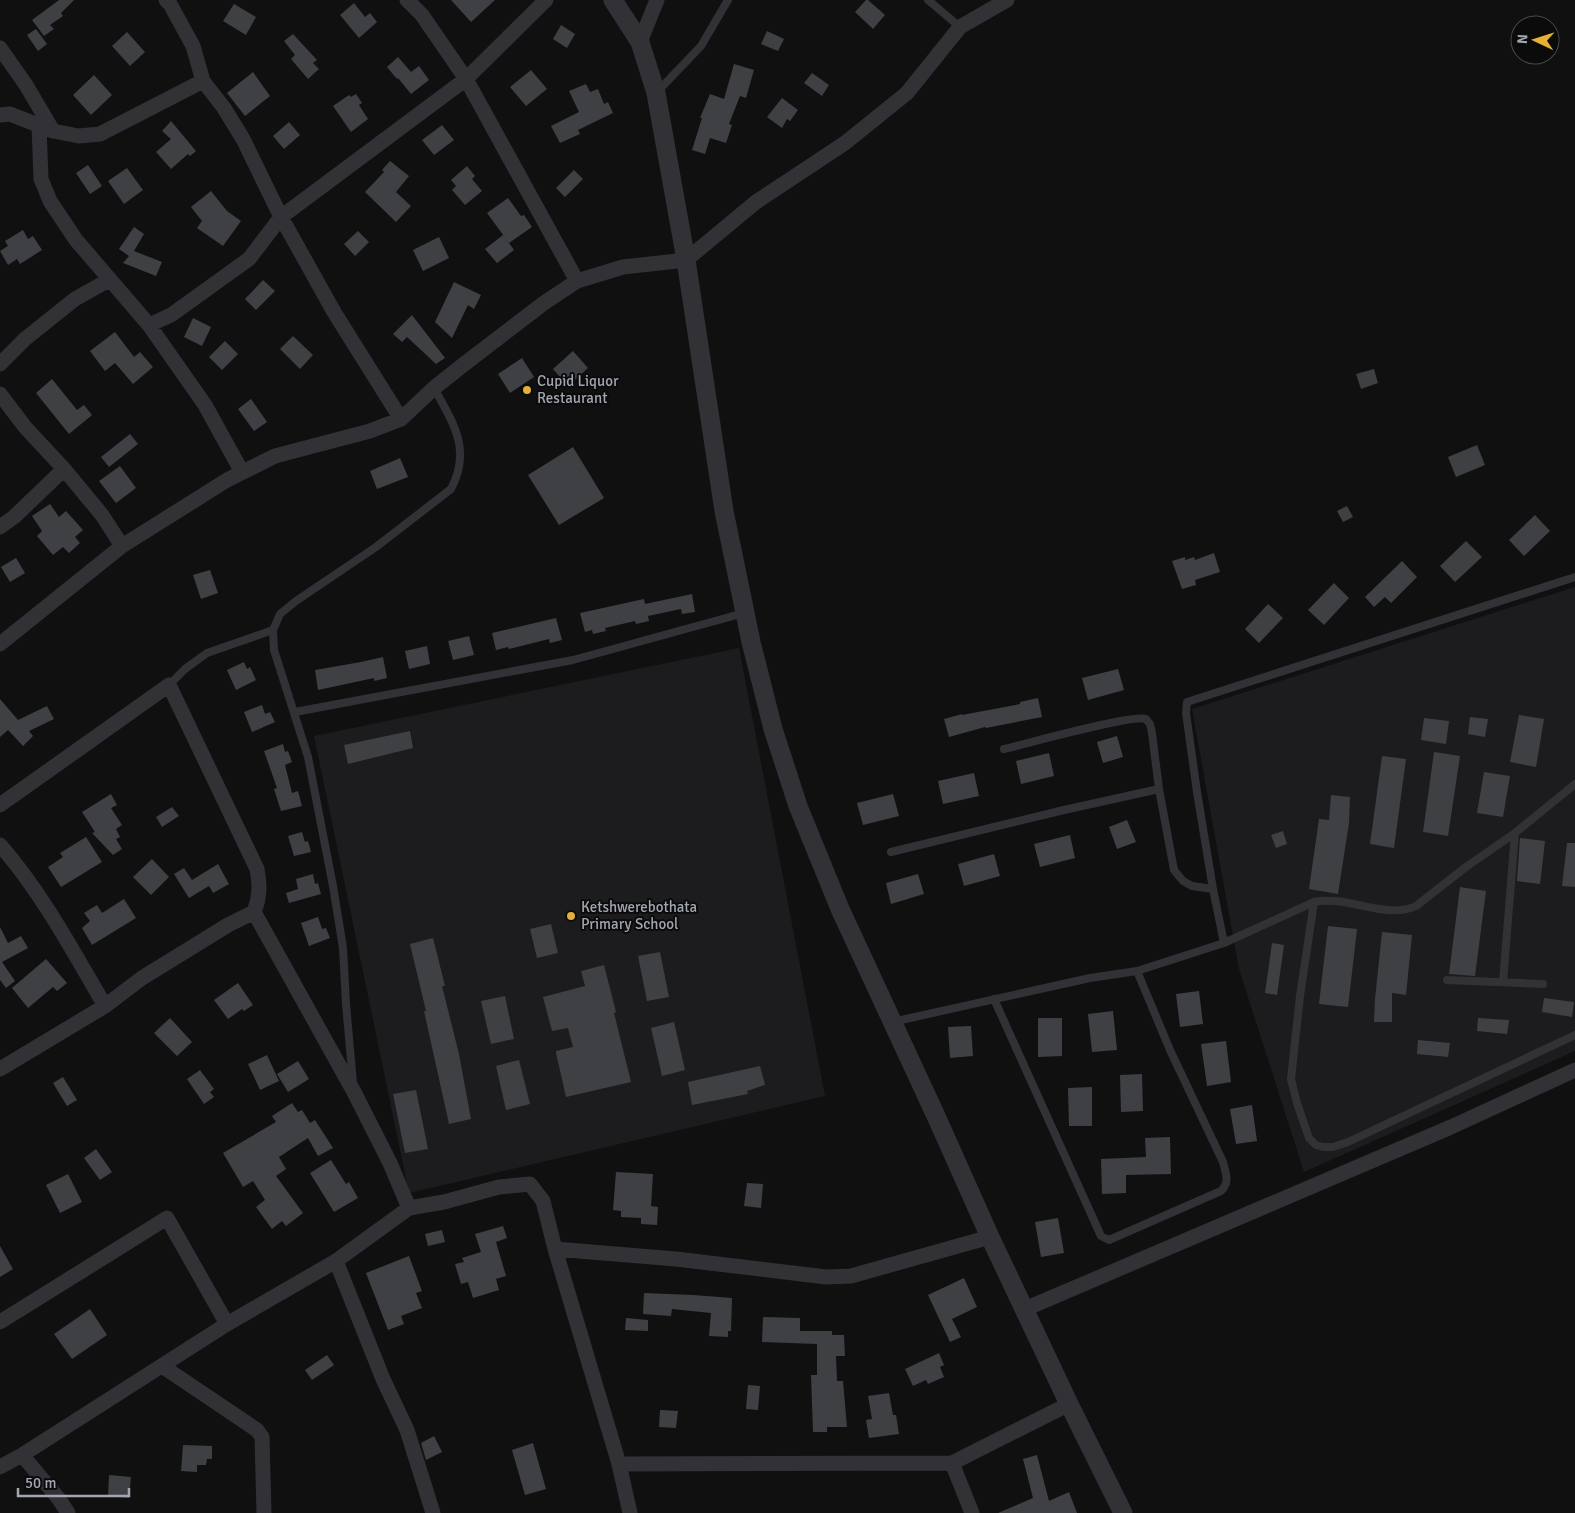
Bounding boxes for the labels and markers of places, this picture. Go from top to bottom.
place label: Cupid Liquor Restaurant [537,372,619,407]
marker: Cupid Liquor Restaurant [521,384,533,396]
place label: Ketshwerebothata Primary School [581,898,697,933]
marker: Ketshwerebothata Primary School [565,910,577,922]

